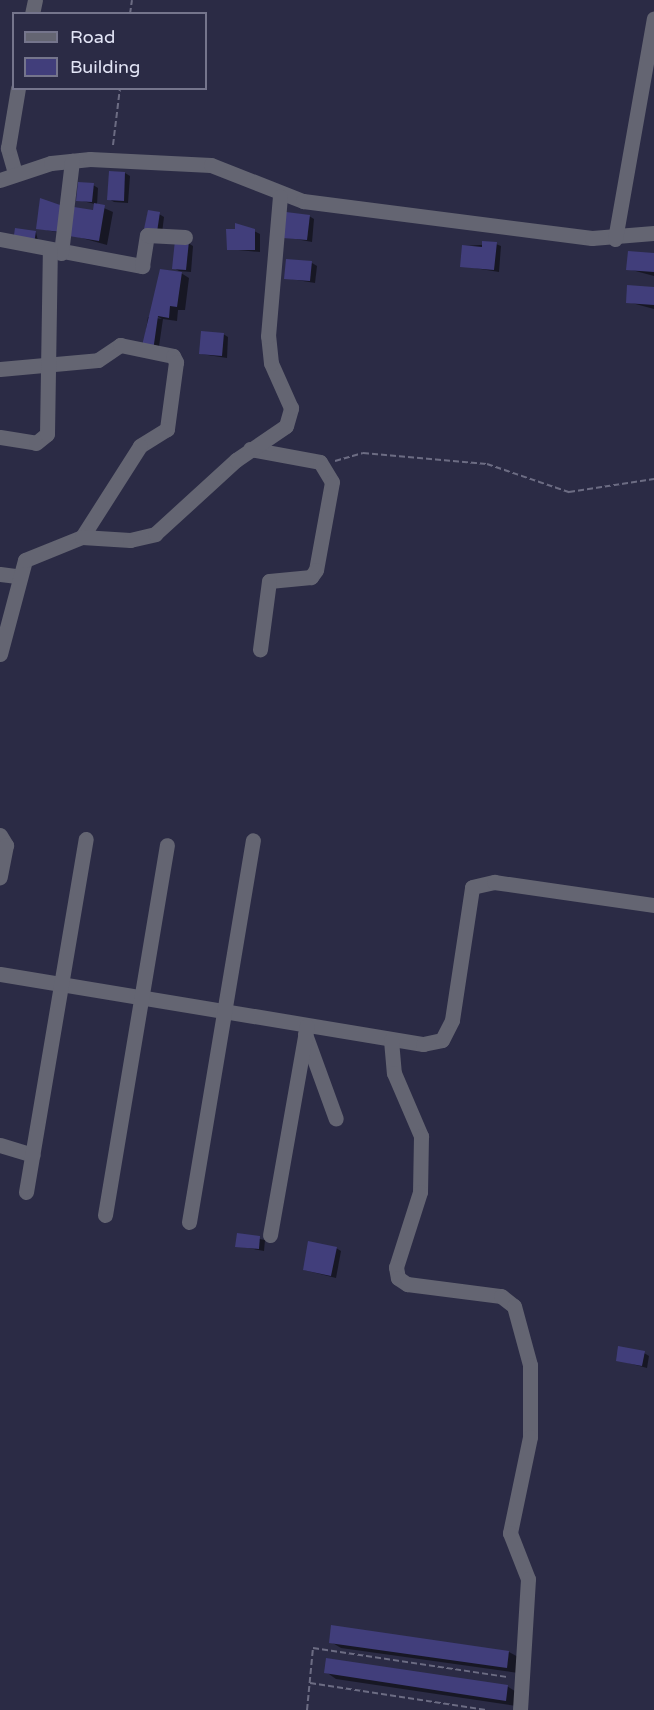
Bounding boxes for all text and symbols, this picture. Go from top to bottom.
legend [12,12,207,90]
text: Road [70,26,115,48]
text: Building [70,56,140,78]

